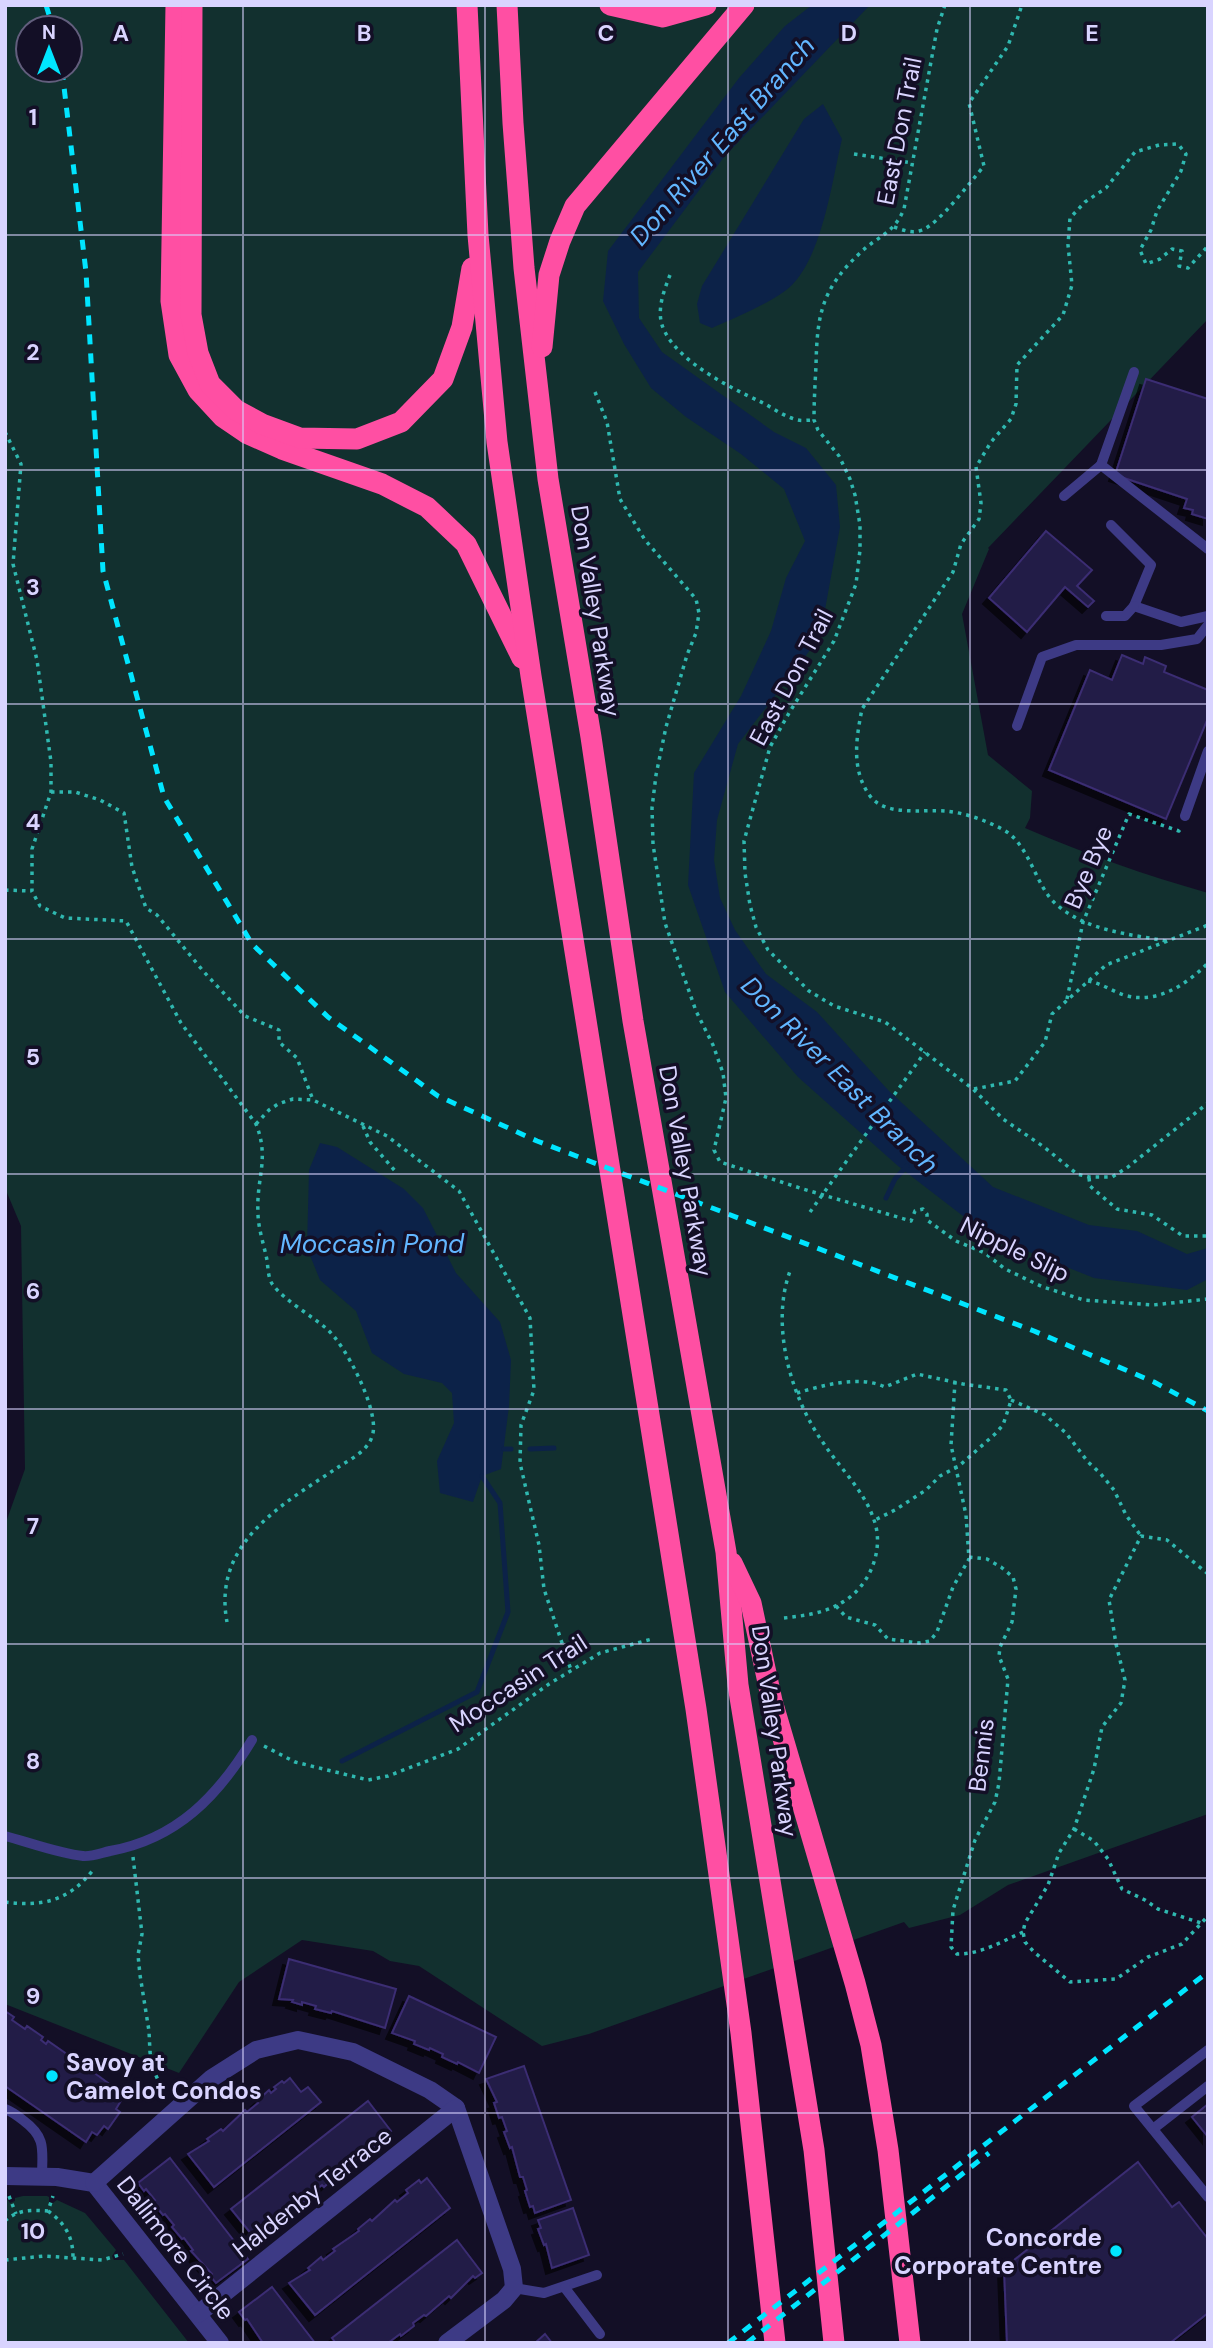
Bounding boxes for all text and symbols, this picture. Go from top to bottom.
north arrow [14,14,84,84]
text: A [113,18,129,48]
text: B [357,18,371,48]
text: C [598,18,614,48]
text: D [841,18,857,48]
text: E [1085,18,1099,48]
text: N [42,20,56,45]
water label: Don River East Branch [622,29,822,253]
street label: East Don Trail [869,54,929,208]
text: 1 [29,102,37,132]
text: 2 [26,337,40,367]
street label: Don Valley Parkway [564,503,628,719]
text: 3 [26,572,40,602]
street label: East Don Trail [742,604,840,750]
text: 4 [26,807,41,837]
street label: Bye Bye [1057,821,1119,913]
water label: Don River East Branch [734,969,946,1181]
text: 5 [26,1042,40,1072]
street label: Don Valley Parkway [652,1063,720,1279]
street label: Nipple Slip [955,1209,1075,1289]
water label: Moccasin Pond [280,1227,465,1261]
text: 6 [26,1276,40,1306]
text: 7 [27,1511,39,1541]
street label: Don Valley Parkway [745,1623,805,1839]
street label: Moccasin Trail [443,1627,593,1739]
street label: Bennis [961,1717,1001,1793]
text: 8 [26,1746,40,1776]
text: 9 [26,1981,40,2011]
place label: Savoy at Camelot Condos [66,2047,262,2106]
marker: Savoy at Camelot Condos [44,2068,60,2084]
street label: Haldenby Terrace [226,2120,398,2264]
street label: Dallimore Circle [110,2170,242,2326]
text: 10 [21,2216,45,2246]
place label: Concorde Corporate Centre [894,2222,1102,2281]
marker: Concorde Corporate Centre [1108,2243,1124,2259]

